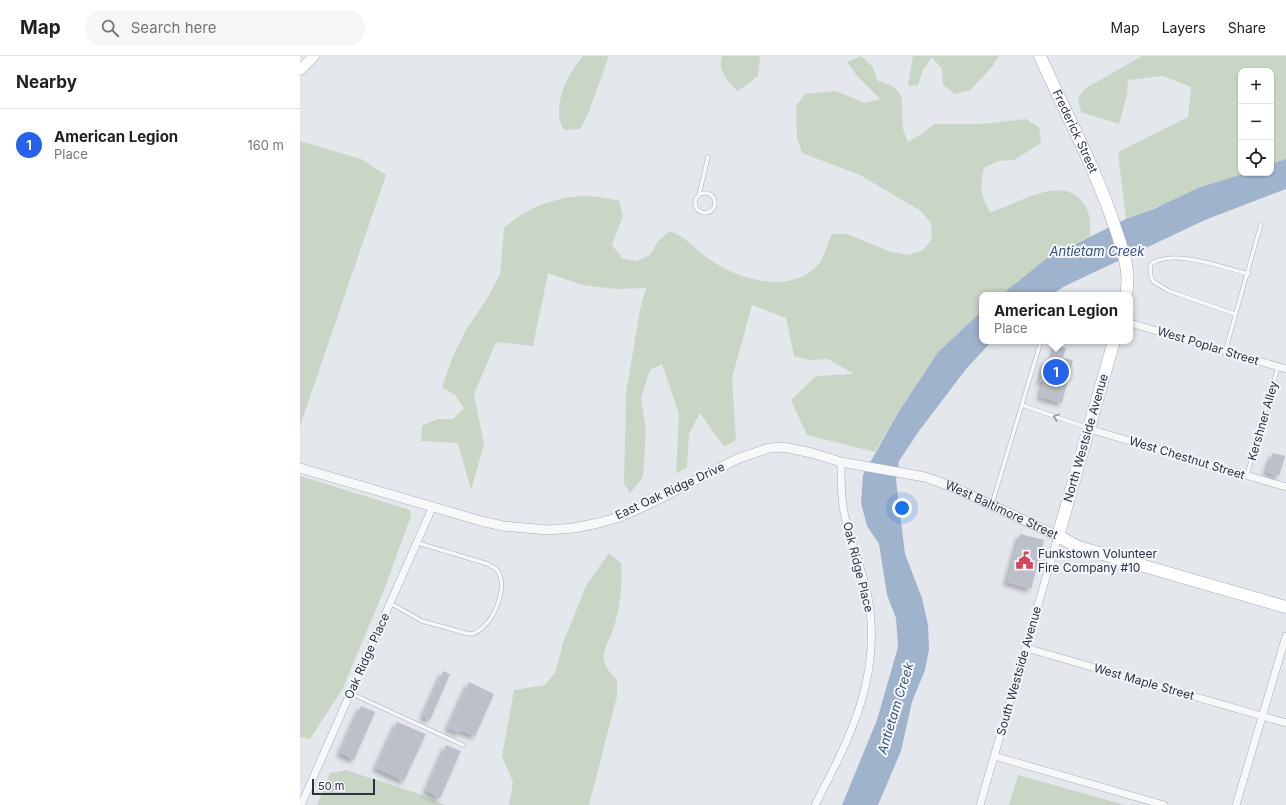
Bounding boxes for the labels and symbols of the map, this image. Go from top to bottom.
street label: Frederick Street [1050,87,1101,175]
water label: Antietam Creek [1048,243,1145,259]
street label: West Poplar Street [1156,323,1261,368]
pin: 1 [1043,357,1069,387]
street label: North Westside Avenue [1060,372,1111,504]
street label: Kershner Alley [1244,379,1281,462]
one-way arrow [1052,413,1059,421]
street label: West Chestnut Street [1127,433,1247,482]
street label: East Oak Ridge Drive [613,459,727,522]
street label: West Baltimore Street [943,477,1061,542]
your location [892,498,912,518]
street label: Oak Ridge Place [840,520,877,614]
place label: Funkstown Volunteer Fire Company #10 [1038,546,1158,575]
public building icon: Funkstown Volunteer Fire Company #10 [1015,551,1035,571]
street label: South Westside Avenue [993,604,1044,737]
street label: Oak Ridge Place [341,610,392,701]
water label: Antietam Creek [873,659,917,757]
street label: West Maple Street [1092,660,1196,703]
scale bar [312,777,375,796]

